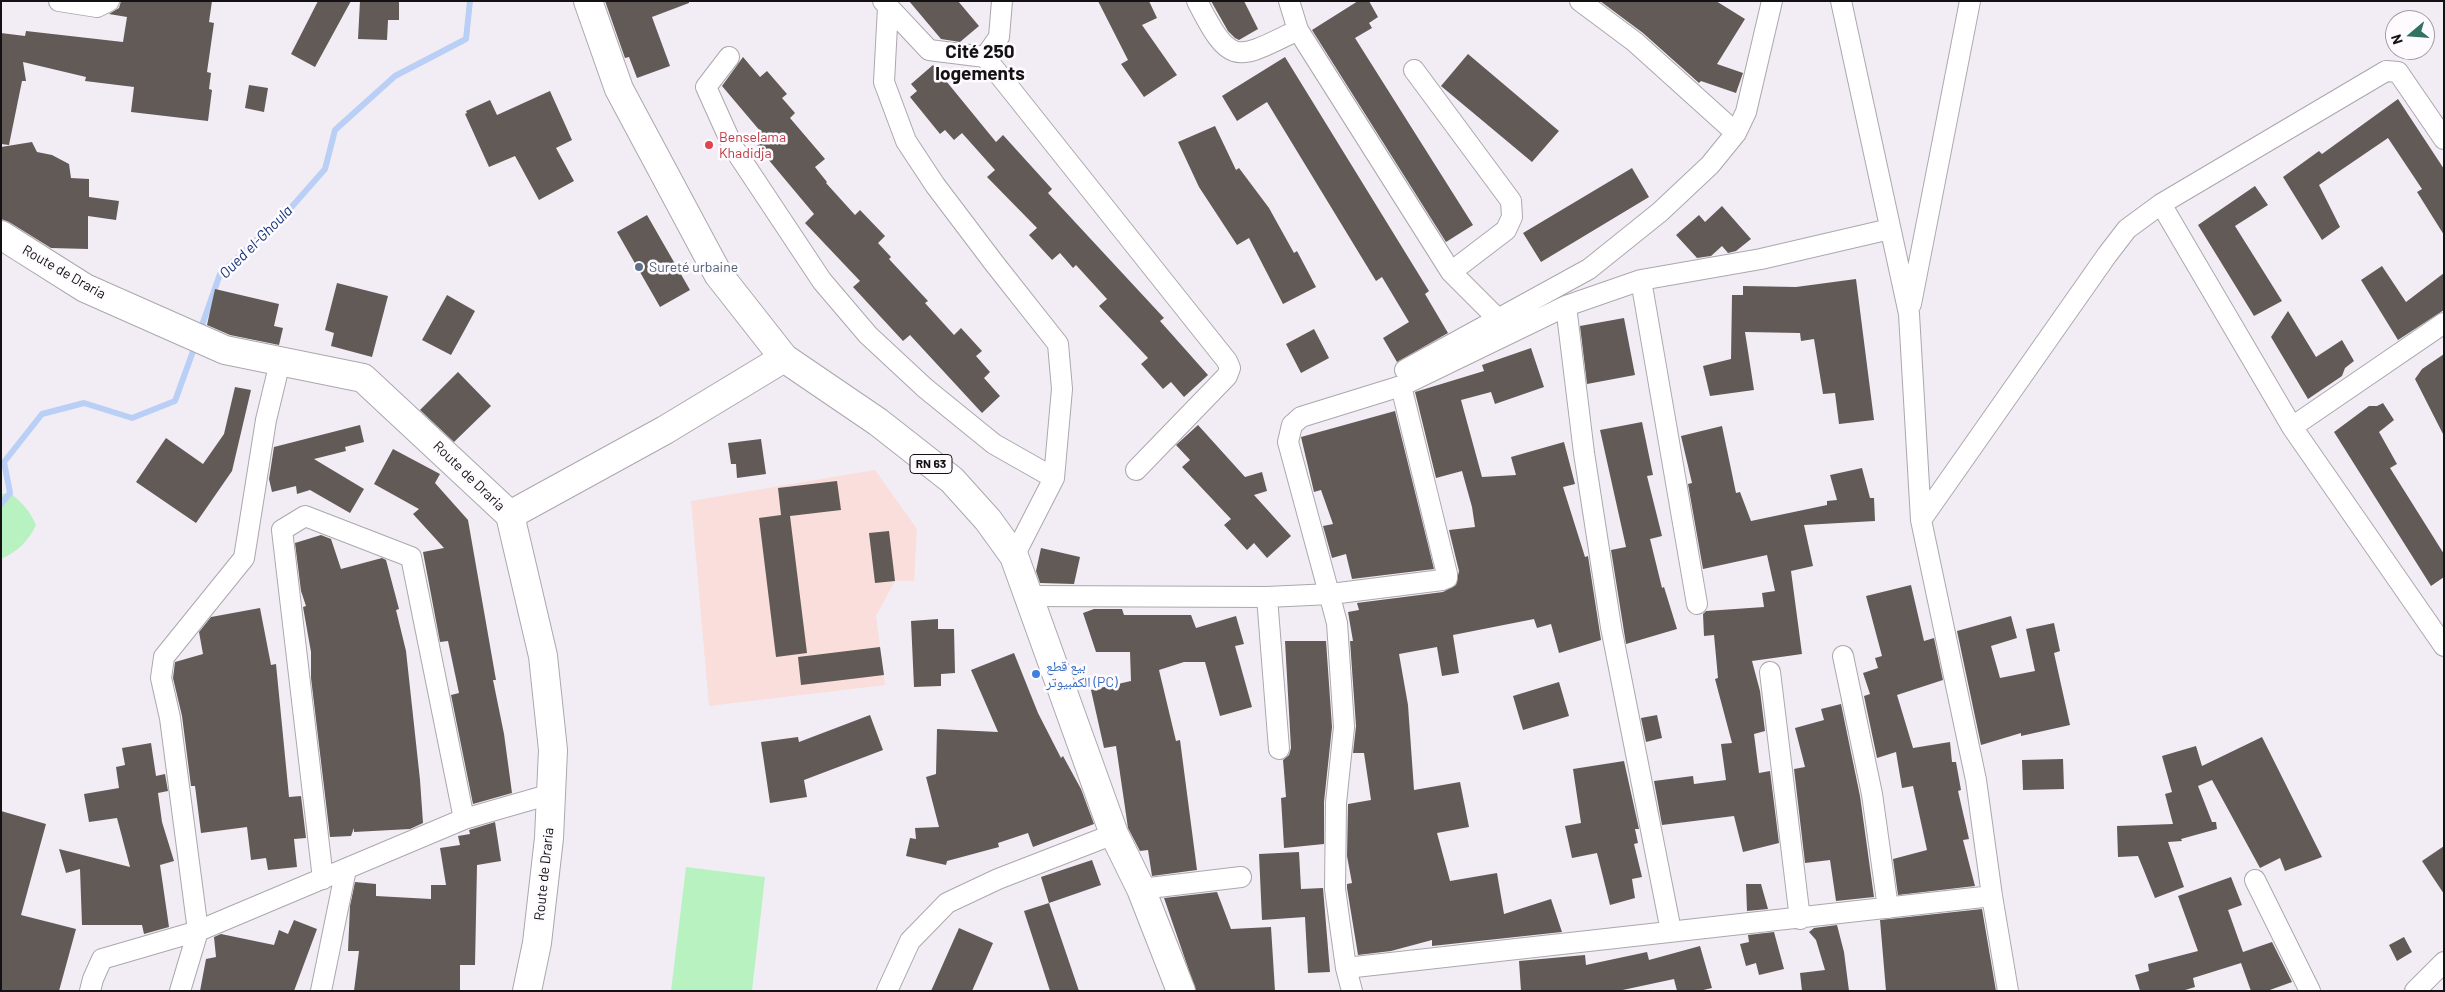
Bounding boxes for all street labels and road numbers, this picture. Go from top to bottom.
street label: Route de Draria [19,241,109,303]
street label: Route de Draria [430,438,508,514]
road number: RN 63 [910,454,952,474]
street label: Route de Draria [531,827,557,921]

